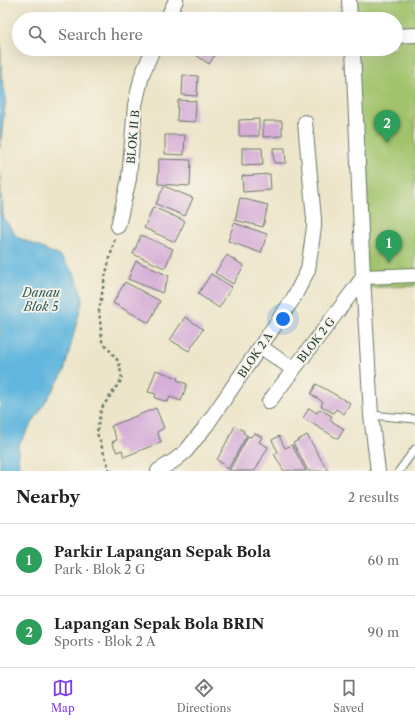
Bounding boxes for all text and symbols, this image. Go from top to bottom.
search box [12,12,403,56]
icon: search [26,23,48,45]
text: Search here [58,25,143,44]
street label: BLOK II B [124,109,142,165]
pin: 2 [374,110,400,143]
pin: 1 [376,230,402,263]
water label: Danau Blok 5 [21,285,61,314]
your location [273,309,293,329]
street label: BLOK 2 G [294,315,338,365]
street label: BLOK 2 A [235,329,276,380]
text: Nearby [16,487,80,507]
text: 2 results [348,489,399,505]
text: Parkir Lapangan Sepak Bola [54,542,271,561]
text: 1 [26,552,32,568]
text: 60 m [368,552,399,568]
text: Park · Blok 2 G [54,561,146,577]
text: Lapangan Sepak Bola BRIN [54,614,264,633]
text: 2 [25,624,33,640]
text: 90 m [368,624,399,640]
text: Sports · Blok 2 A [54,633,156,649]
tab: Map [51,677,75,715]
tab: Directions [177,677,231,715]
tab: Saved [333,677,364,715]

